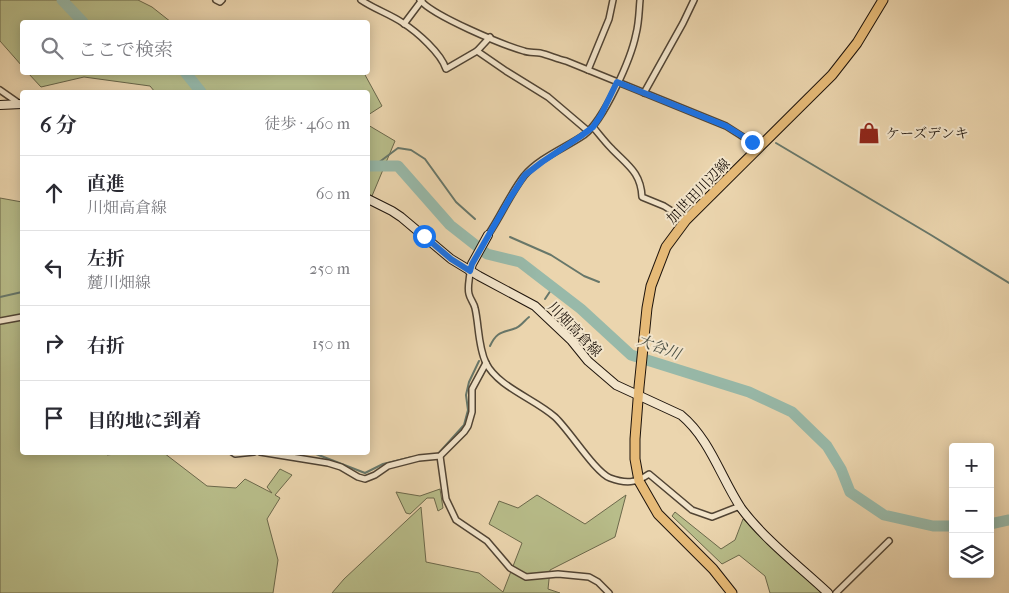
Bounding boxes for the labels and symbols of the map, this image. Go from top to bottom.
shop icon: ケーズデンキ [856,120,882,146]
place label: ケーズデンキ [886,125,969,142]
route end [741,131,764,154]
street label: 加世田川辺線 [663,155,734,227]
route start [413,225,436,248]
street label: 川畑高倉線 [544,298,605,360]
water label: 大谷川 [635,331,685,364]

